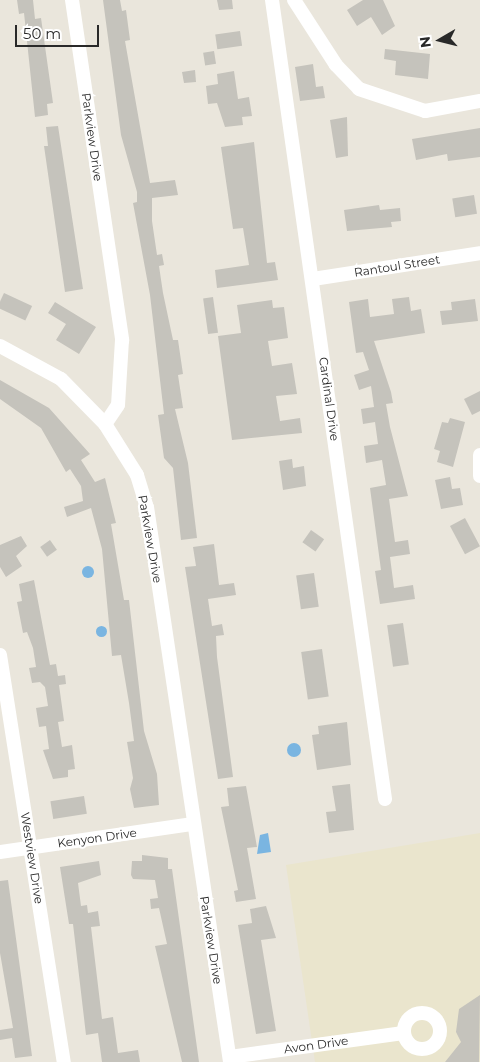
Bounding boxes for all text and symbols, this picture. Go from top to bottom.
scale bar [18,15,101,47]
north arrow [415,15,465,65]
text: 50 m [23,24,61,43]
text: N [415,35,435,49]
street label: Parkview Drive [79,92,105,182]
street label: Rantoul Street [353,252,441,280]
street label: Cardinal Drive [316,356,342,442]
street label: Parkview Drive [135,494,165,584]
street label: Westview Drive [18,811,46,905]
street label: Kenyon Drive [56,825,138,851]
street label: Parkview Drive [197,895,225,985]
street label: Avon Drive [283,1033,349,1057]

